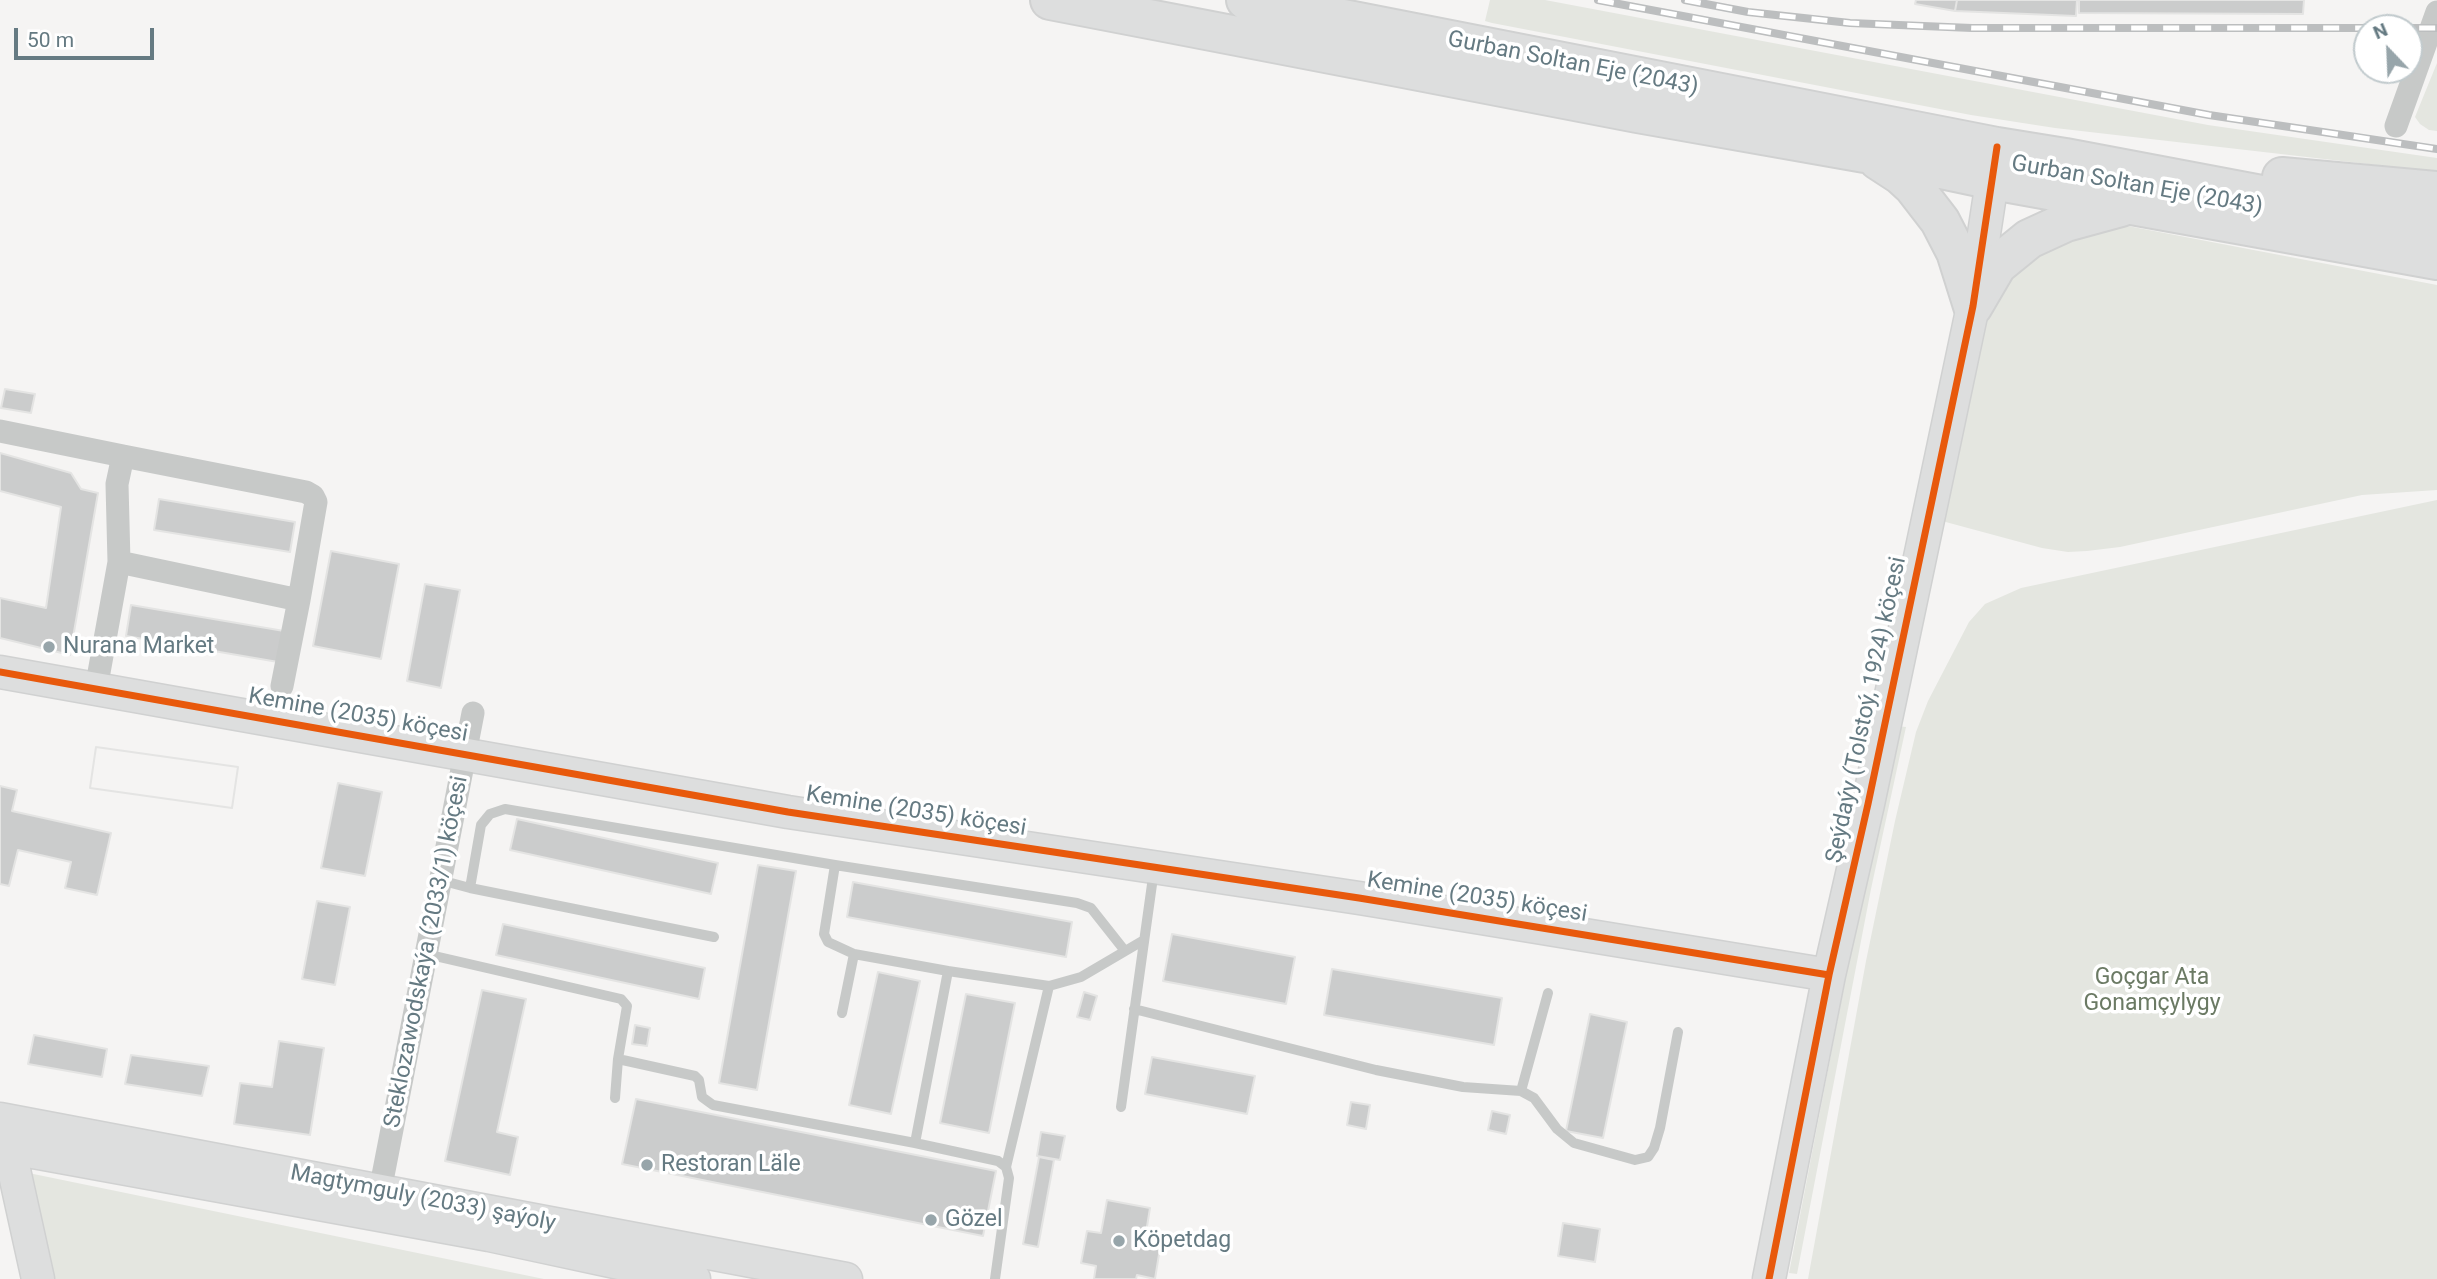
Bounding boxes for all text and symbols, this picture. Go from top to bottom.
scale bar [18,14,158,58]
north arrow [2353,14,2423,84]
text: N [2370,18,2391,44]
street label: Gurban Soltan Eje (2043) [1445,26,1701,102]
text: 50 m [27,28,74,52]
street label: Gurban Soltan Eje (2043) [2009,150,2265,222]
street label: Şeýdaýy (Tolstoý, 1924) köçesi [1821,554,1913,866]
place label: Nurana Market [63,633,214,661]
marker: Nurana Market [41,639,57,655]
street label: Kemine (2035) köçesi [246,683,470,749]
street label: Steklozawodskaýa (2033/1) köçesi [379,774,475,1130]
street label: Kemine (2035) köçesi [804,781,1028,843]
street label: Kemine (2035) köçesi [1365,867,1589,929]
park label: Goçgar Ata Gonamçylygy [2083,964,2221,1018]
place label: Restoran Läle [661,1151,801,1179]
marker: Restoran Läle [639,1157,655,1173]
street label: Magtymguly (2033) şaýoly [288,1160,558,1238]
place label: Gözel [945,1206,1003,1234]
marker: Gözel [923,1212,939,1228]
place label: Köpetdag [1133,1227,1231,1255]
marker: Köpetdag [1111,1233,1127,1249]

